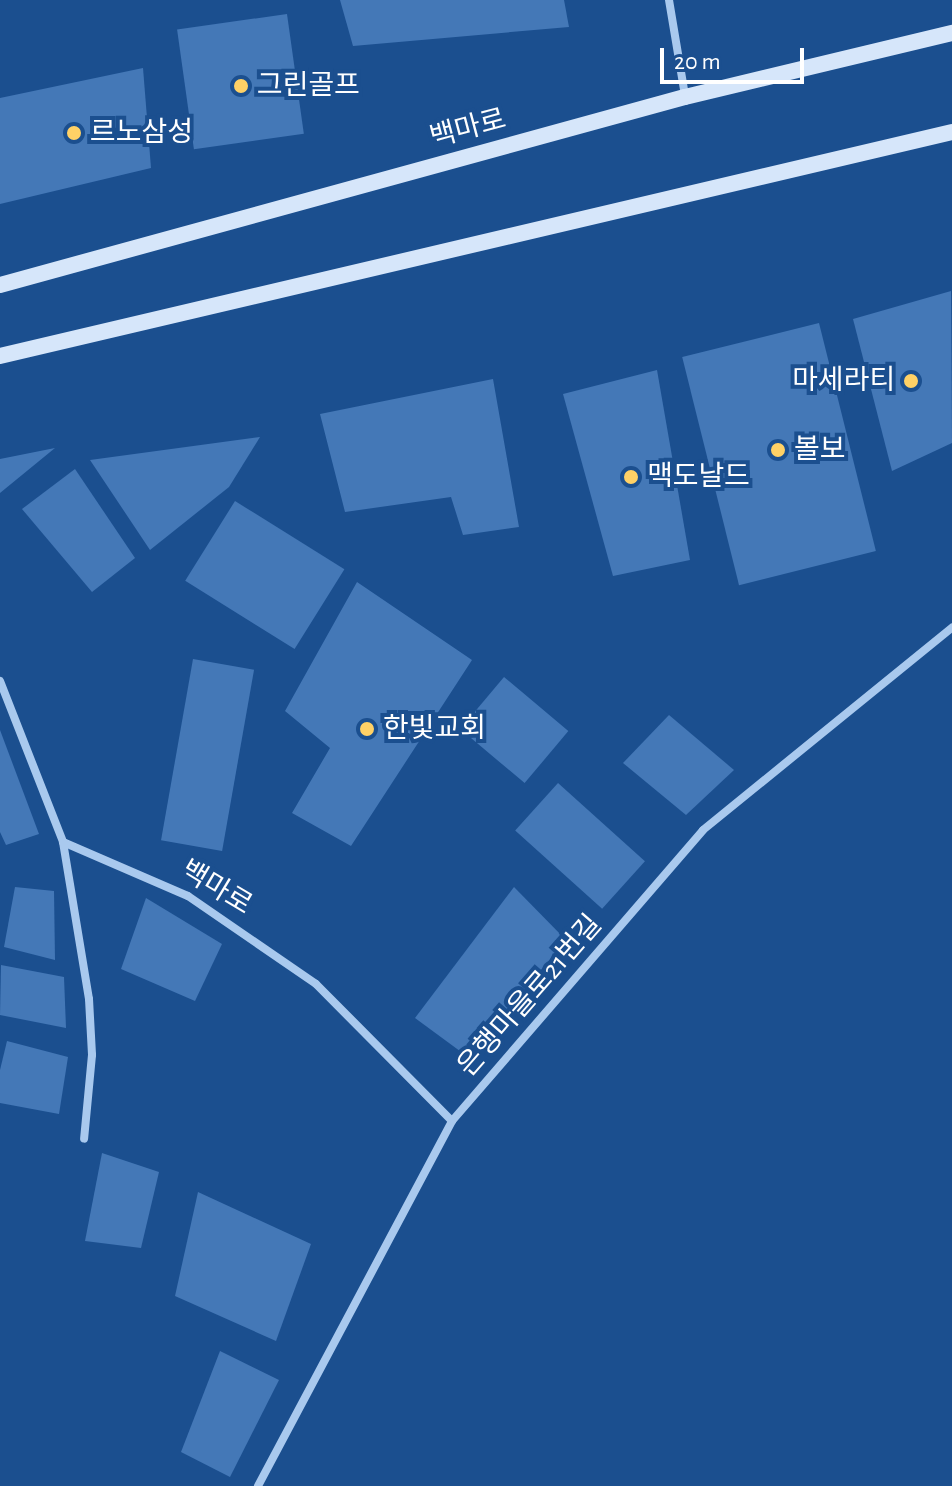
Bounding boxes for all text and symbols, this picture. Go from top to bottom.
scale bar [664,32,808,82]
text: 20 m [674,50,721,74]
place label: 그린골프 [257,69,360,103]
marker: 그린골프 [232,77,250,95]
street label: 백마로 [426,103,510,155]
place label: 르노삼성 [90,116,193,150]
marker: 르노삼성 [65,124,83,142]
place label: 마세라티 [792,364,895,398]
marker: 마세라티 [902,372,920,390]
place label: 볼보 [794,433,846,467]
marker: 볼보 [769,441,787,459]
place label: 맥도날드 [647,460,750,494]
marker: 맥도날드 [622,468,640,486]
place label: 한빛교회 [383,712,486,746]
marker: 한빛교회 [358,720,376,738]
street label: 백마로 [174,854,258,922]
street label: 은행마을로21번길 [451,908,609,1084]

